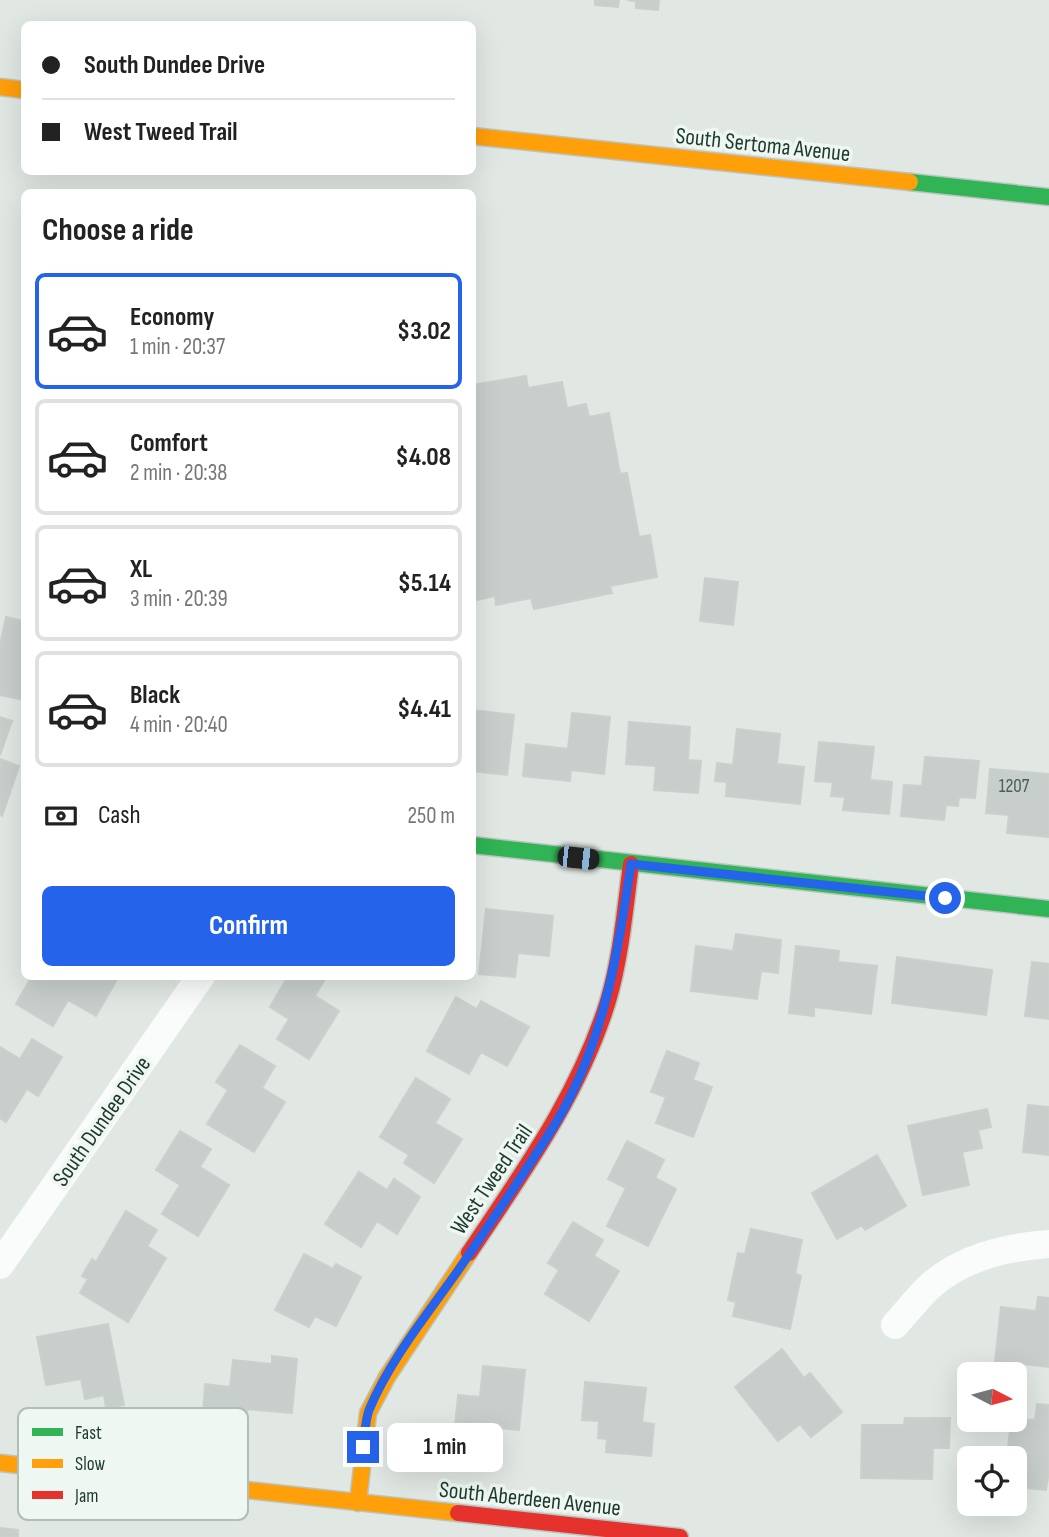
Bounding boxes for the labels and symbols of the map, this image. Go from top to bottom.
street label: South Sertoma Avenue [674,122,852,168]
house number: 1207 [999,775,1030,798]
car [557,845,600,871]
route start [929,882,961,914]
street label: South Dundee Drive [47,1051,157,1192]
street label: West Tweed Trail [445,1119,539,1240]
north arrow [957,1362,1027,1432]
legend [18,1408,248,1520]
text: Fast [75,1422,102,1445]
callout: 1 min [388,1422,503,1472]
route end [347,1431,379,1463]
text: Slow [75,1453,105,1476]
street label: South Aberdeen Avenue [438,1476,622,1522]
text: Jam [74,1485,98,1508]

